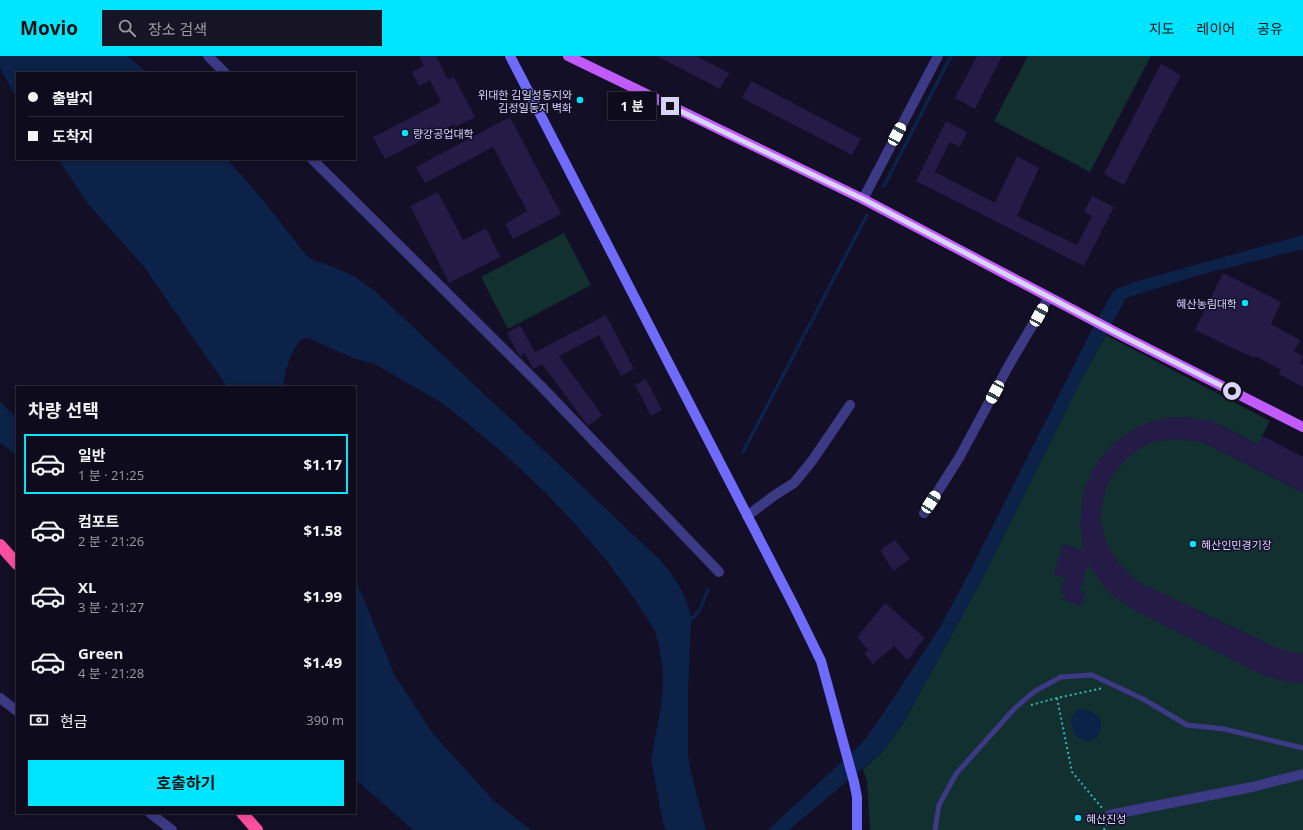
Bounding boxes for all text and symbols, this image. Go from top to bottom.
search box [102,10,382,46]
text: Movio [20,15,78,41]
icon: search [116,17,138,39]
text: 장소 검색 [148,19,207,39]
text: 지도 [1149,19,1175,38]
text: 레이어 [1197,19,1235,38]
text: 공유 [1257,19,1283,38]
place label: 위대한 김일성동지와 김정일동지 벽화 [478,87,572,115]
text: 출발지 [52,88,93,108]
callout: 1 분 [608,92,656,120]
marker: 위대한 김일성동지와 김정일동지 벽화 [575,95,585,105]
text: 1 분 [621,97,643,115]
route end [661,97,679,115]
car [886,121,908,147]
text: 도착지 [52,126,93,146]
place label: 량강공업대학 [413,126,474,141]
marker: 량강공업대학 [400,128,410,138]
place label: 혜산농림대학 [1176,296,1237,311]
marker: 혜산농림대학 [1240,298,1250,308]
car [1028,302,1050,328]
car [984,379,1006,405]
route start [1223,382,1241,400]
text: 차량 선택 [28,398,99,422]
text: 일반 [78,445,106,465]
icon: car [30,446,66,482]
text: $1.17 [303,454,342,474]
text: 1 분 · 21:25 [78,466,144,484]
car [919,489,943,515]
text: 컴포트 [78,511,119,531]
icon: car [30,512,66,548]
text: $1.58 [303,520,342,540]
text: 2 분 · 21:26 [78,532,144,550]
place label: 혜산인민경기장 [1201,537,1272,552]
marker: 혜산인민경기장 [1188,539,1198,549]
text: XL [78,577,96,597]
icon: car [30,578,66,614]
text: $1.99 [303,586,342,606]
text: 3 분 · 21:27 [78,598,144,616]
text: Green [78,643,123,663]
icon: car [30,644,66,680]
text: $1.49 [303,652,342,672]
text: 4 분 · 21:28 [78,664,144,682]
icon: cash [28,709,50,731]
text: 현금 [60,711,88,731]
text: 390 m [306,711,344,729]
button: 호출하기 [28,760,344,806]
place label: 혜산진성 [1086,811,1126,826]
marker: 혜산진성 [1073,813,1083,823]

